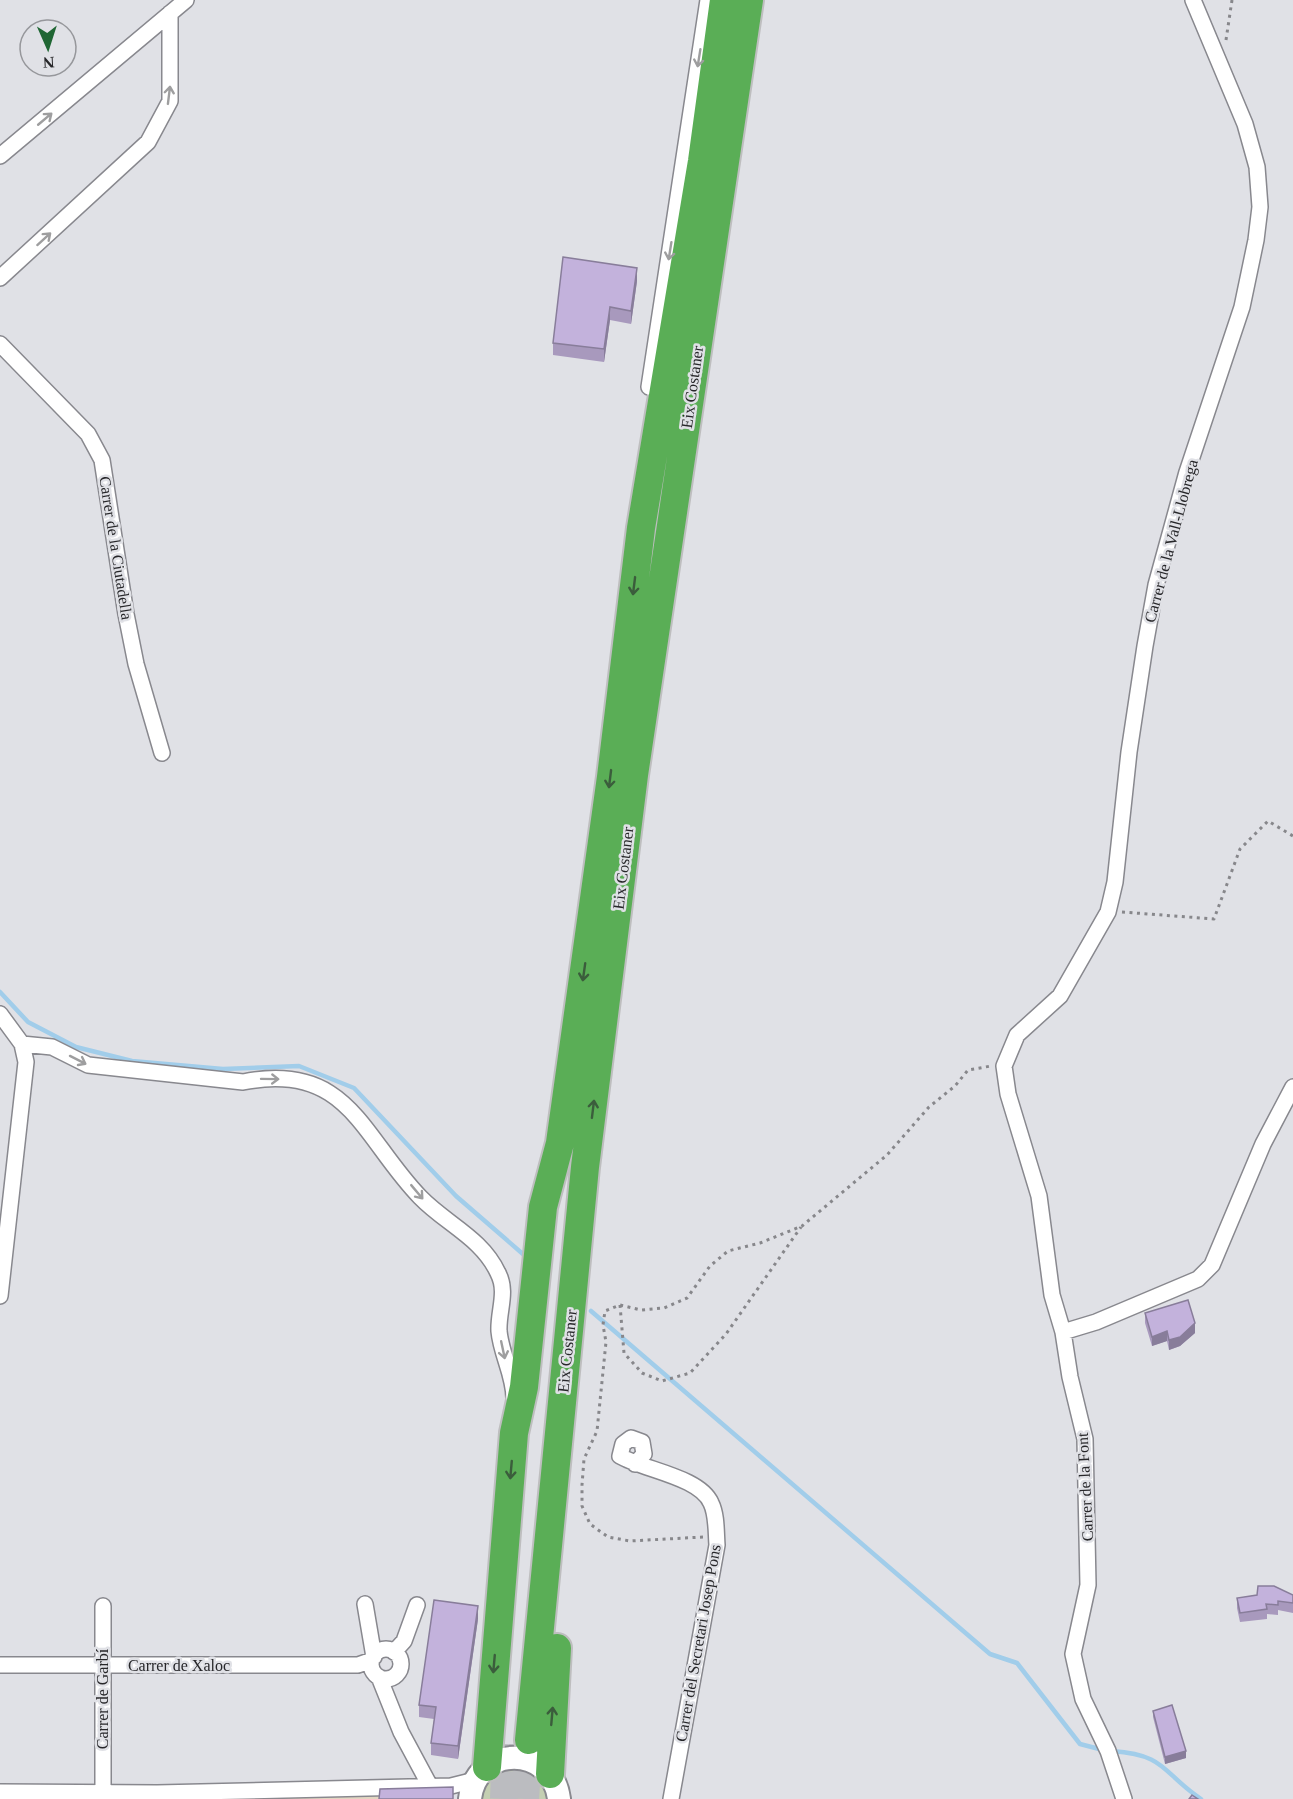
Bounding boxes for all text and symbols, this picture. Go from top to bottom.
north arrow [18,18,78,78]
one-way arrow [694,47,705,67]
text: N [42,54,55,71]
one-way arrow [164,86,175,105]
one-way arrow [37,112,52,126]
one-way arrow [36,232,51,246]
one-way arrow [664,240,675,260]
street label: Eix Costaner [678,344,706,429]
street label: Carrer de la Vall-Llobrega [1141,458,1202,625]
street label: Carrer de la Ciutadella [96,475,136,621]
one-way arrow [628,575,639,595]
one-way arrow [605,769,616,789]
street label: Eix Costaner [610,825,637,910]
one-way arrow [578,962,589,982]
one-way arrow [68,1055,86,1066]
one-way arrow [260,1073,280,1085]
one-way arrow [587,1100,598,1120]
one-way arrow [410,1184,423,1200]
street label: Eix Costaner [554,1308,580,1393]
one-way arrow [498,1340,510,1359]
street label: Carrer de la Font [1074,1432,1096,1542]
one-way arrow [505,1460,516,1479]
street label: Carrer del Secretari Josep Pons [672,1543,725,1743]
street label: Carrer de Garbí [94,1648,111,1749]
one-way arrow [488,1654,499,1674]
street label: Carrer de Xaloc [128,1657,230,1674]
one-way arrow [547,1706,558,1726]

